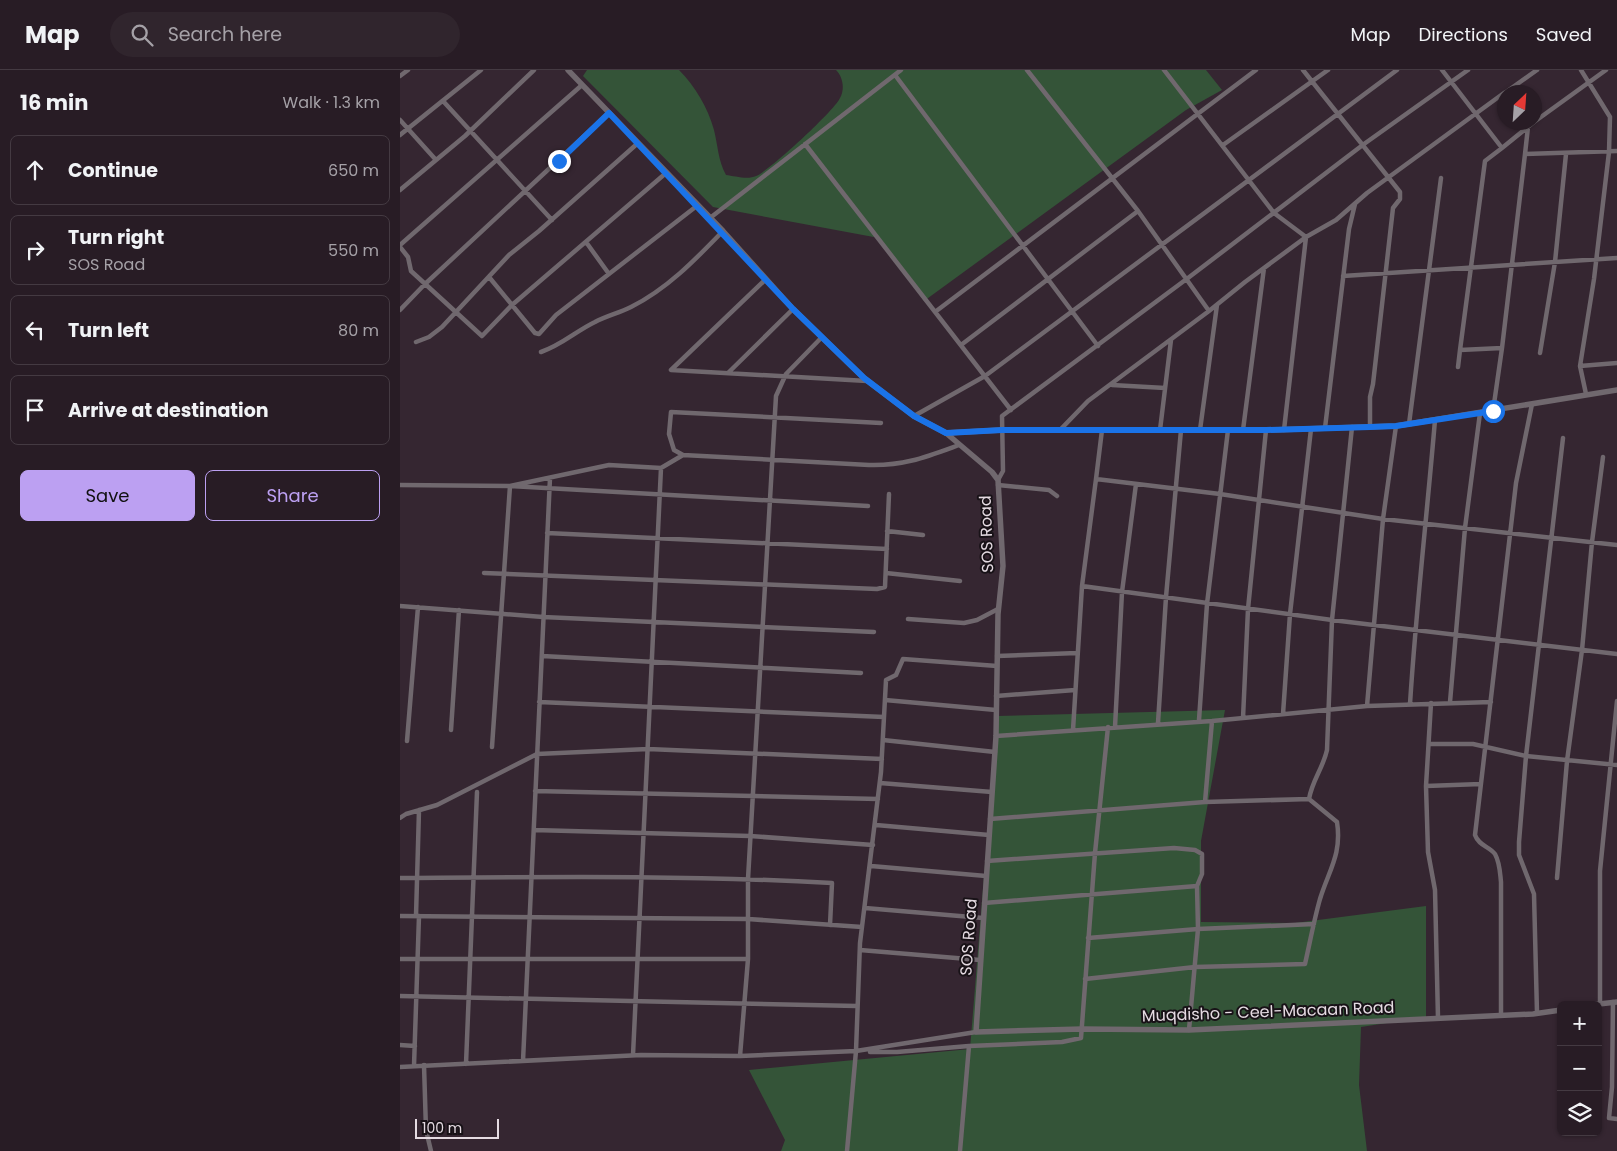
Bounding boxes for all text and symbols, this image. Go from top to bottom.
search box [110,12,460,57]
text: Map [25,18,80,51]
icon: search [128,21,156,49]
text: Search here [168,21,282,48]
text: Map [1351,22,1390,47]
text: Directions [1418,22,1508,47]
text: Saved [1536,22,1592,47]
north arrow [1497,85,1542,130]
text: 16 min [20,88,88,117]
text: Walk · 1.3 km [283,91,380,114]
route end [548,150,571,173]
icon: ahead [21,156,49,184]
text: Continue [68,157,158,184]
text: 650 m [328,159,379,182]
text: Turn right [68,224,164,251]
icon: right [21,236,49,264]
text: 550 m [328,239,379,262]
text: SOS Road [68,253,145,276]
icon: left [21,316,49,344]
text: Turn left [68,317,149,344]
text: 80 m [338,319,379,342]
icon: arrive [21,396,49,424]
text: Arrive at destination [68,397,269,424]
route start [1482,400,1505,423]
button: Save [20,470,195,521]
button: Share [205,470,380,521]
street label: SOS Road [974,495,999,573]
street label: SOS Road [954,898,983,976]
street label: Muqdisho - Ceel-Macaan Road [1141,996,1395,1027]
map controls [1557,1001,1602,1136]
button: + [1557,1001,1602,1046]
button: − [1557,1046,1602,1091]
button: layers [1557,1091,1602,1136]
scale bar [415,1116,499,1139]
text: 100 m [422,1118,462,1138]

